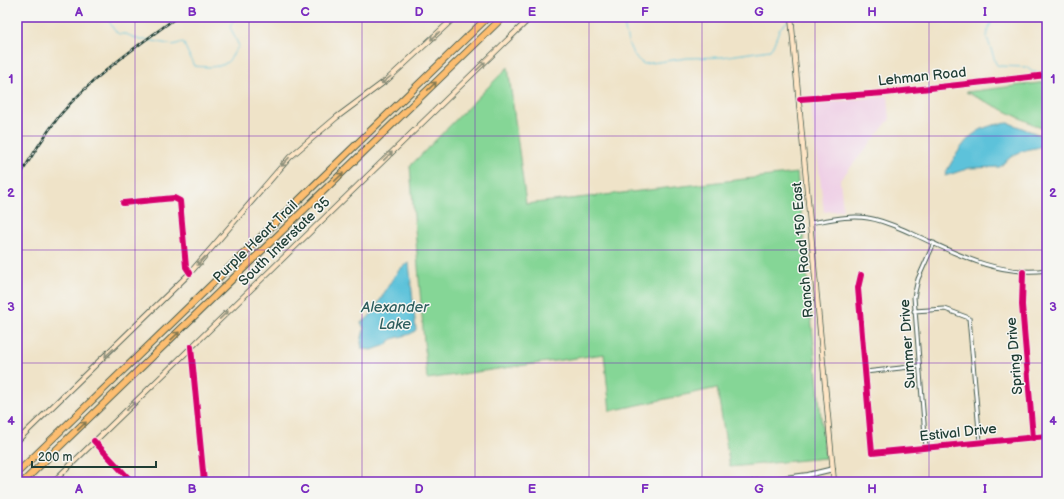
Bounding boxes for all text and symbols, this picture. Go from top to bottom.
text: A [74,4,83,20]
text: B [187,4,197,20]
text: C [300,4,310,20]
text: D [414,4,424,20]
text: E [528,4,537,20]
text: F [641,4,649,20]
text: G [754,4,764,20]
text: H [867,4,877,20]
text: I [983,4,987,20]
one-way arrow [430,31,440,41]
one-way arrow [476,61,486,70]
street label: Lehman Road [877,63,967,90]
text: 1 [8,71,14,87]
text: 1 [1050,71,1056,87]
one-way arrow [380,76,391,85]
one-way arrow [427,82,437,91]
one-way arrow [383,151,393,161]
one-way arrow [281,157,290,168]
one-way arrow [334,172,344,182]
street label: Ranch Road 150 East [788,181,817,319]
text: 2 [7,185,15,201]
text: 2 [1049,185,1057,201]
street label: South Interstate 35 [235,193,334,289]
street label: Purple Heart Trail [210,197,301,286]
one-way arrow [197,256,206,267]
water label: Alexander Lake [360,298,430,334]
text: 3 [7,299,15,315]
street label: Summer Drive [896,299,919,389]
text: 3 [1049,299,1057,315]
one-way arrow [219,310,229,320]
street label: Spring Drive [1003,317,1026,395]
one-way arrow [170,331,180,341]
one-way arrow [104,348,114,358]
one-way arrow [126,401,136,411]
text: 4 [7,413,15,429]
text: 4 [1049,413,1057,429]
street label: Estival Drive [919,420,998,445]
one-way arrow [77,422,87,431]
scale bar [32,443,156,469]
text: 200 m [38,450,72,465]
text: A [74,481,83,497]
text: B [187,481,197,497]
text: C [300,481,310,497]
text: D [414,481,424,497]
text: E [528,481,537,497]
text: F [641,481,649,497]
text: G [754,481,764,497]
text: H [867,481,877,497]
text: I [983,481,987,497]

